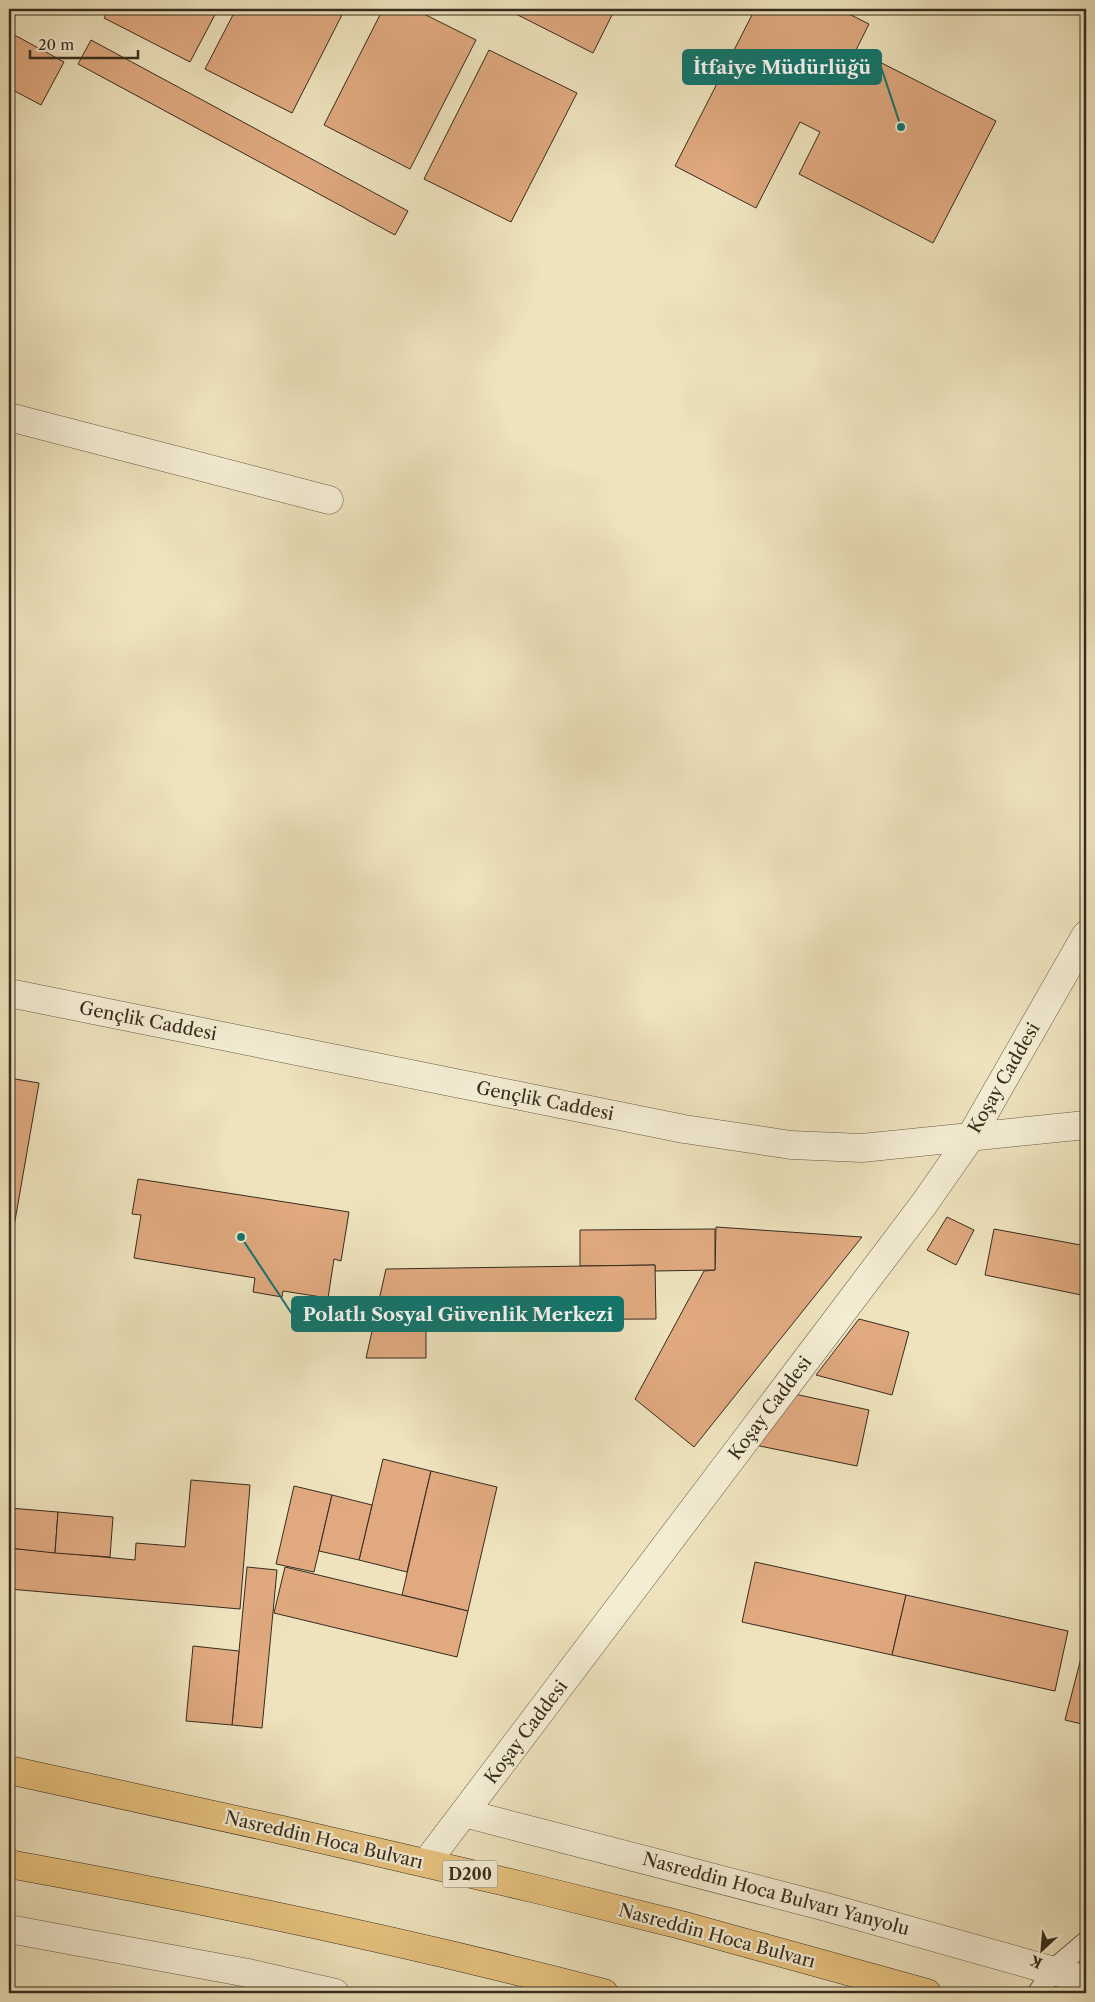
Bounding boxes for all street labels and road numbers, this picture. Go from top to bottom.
street label: Gençlik Caddesi [77,997,219,1045]
street label: Koşay Caddesi [963,1018,1045,1137]
street label: Gençlik Caddesi [474,1077,616,1125]
street label: Koşay Caddesi [724,1351,816,1464]
street label: Koşay Caddesi [480,1675,572,1788]
street label: Nasreddin Hoca Bulvarı [223,1806,426,1874]
street label: Nasreddin Hoca Bulvarı Yanyolu [640,1848,912,1940]
road number: D200 [442,1860,498,1888]
street label: Nasreddin Hoca Bulvarı [616,1899,818,1973]

